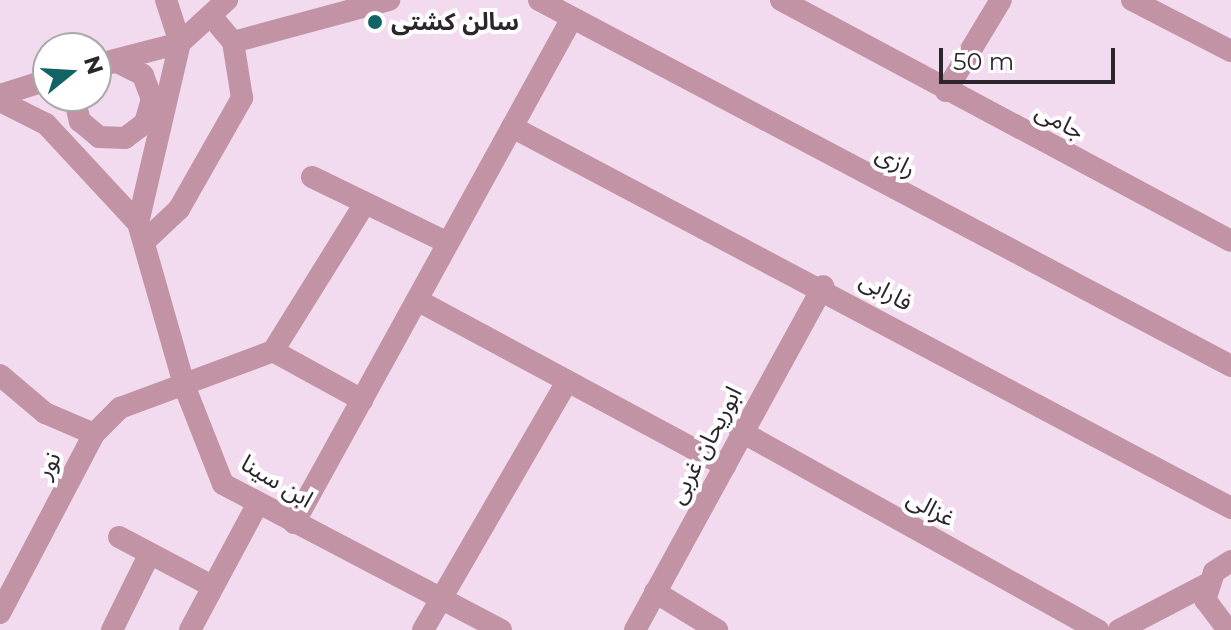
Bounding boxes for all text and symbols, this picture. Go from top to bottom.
place label: سالن کشتی [391,8,519,36]
marker: سالن کشتی [366,13,384,31]
north arrow [32,32,112,112]
scale bar [943,32,1119,82]
text: 50 m [953,47,1014,76]
text: N [78,52,109,78]
street label: جامی [1031,96,1089,146]
street label: رازی [871,139,921,183]
street label: فارابی [855,265,917,317]
street label: ابوریحان غربی [662,381,748,509]
street label: نور [29,446,67,484]
street label: ابن سینا [236,448,318,514]
street label: غزالی [902,483,960,533]

